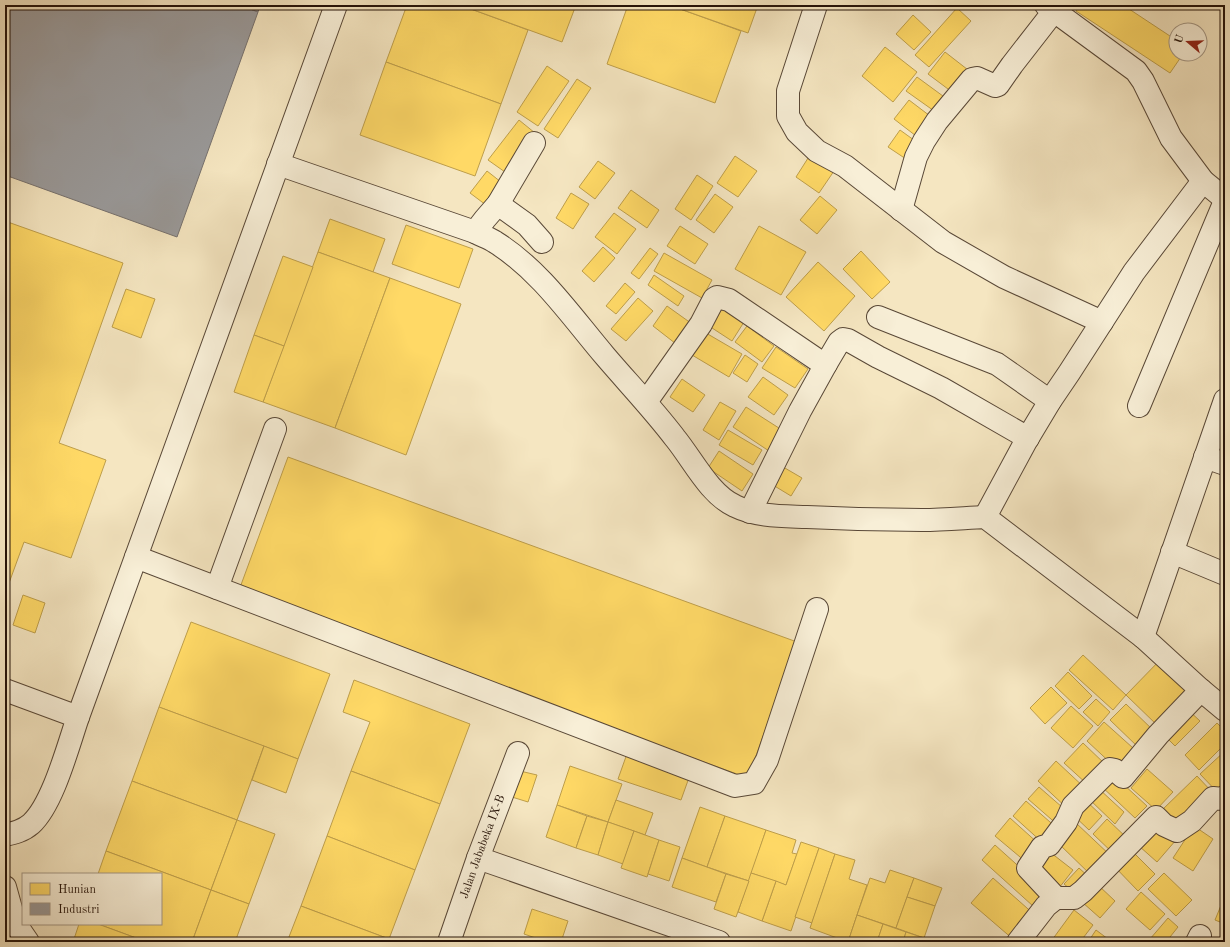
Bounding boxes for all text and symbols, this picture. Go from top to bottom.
north arrow [1168,22,1208,62]
text: U [1173,33,1187,45]
street label: Jalan Jababeka IX-B [458,793,507,900]
legend [22,873,162,925]
text: Hunian [58,884,97,896]
text: Industri [58,904,99,916]

